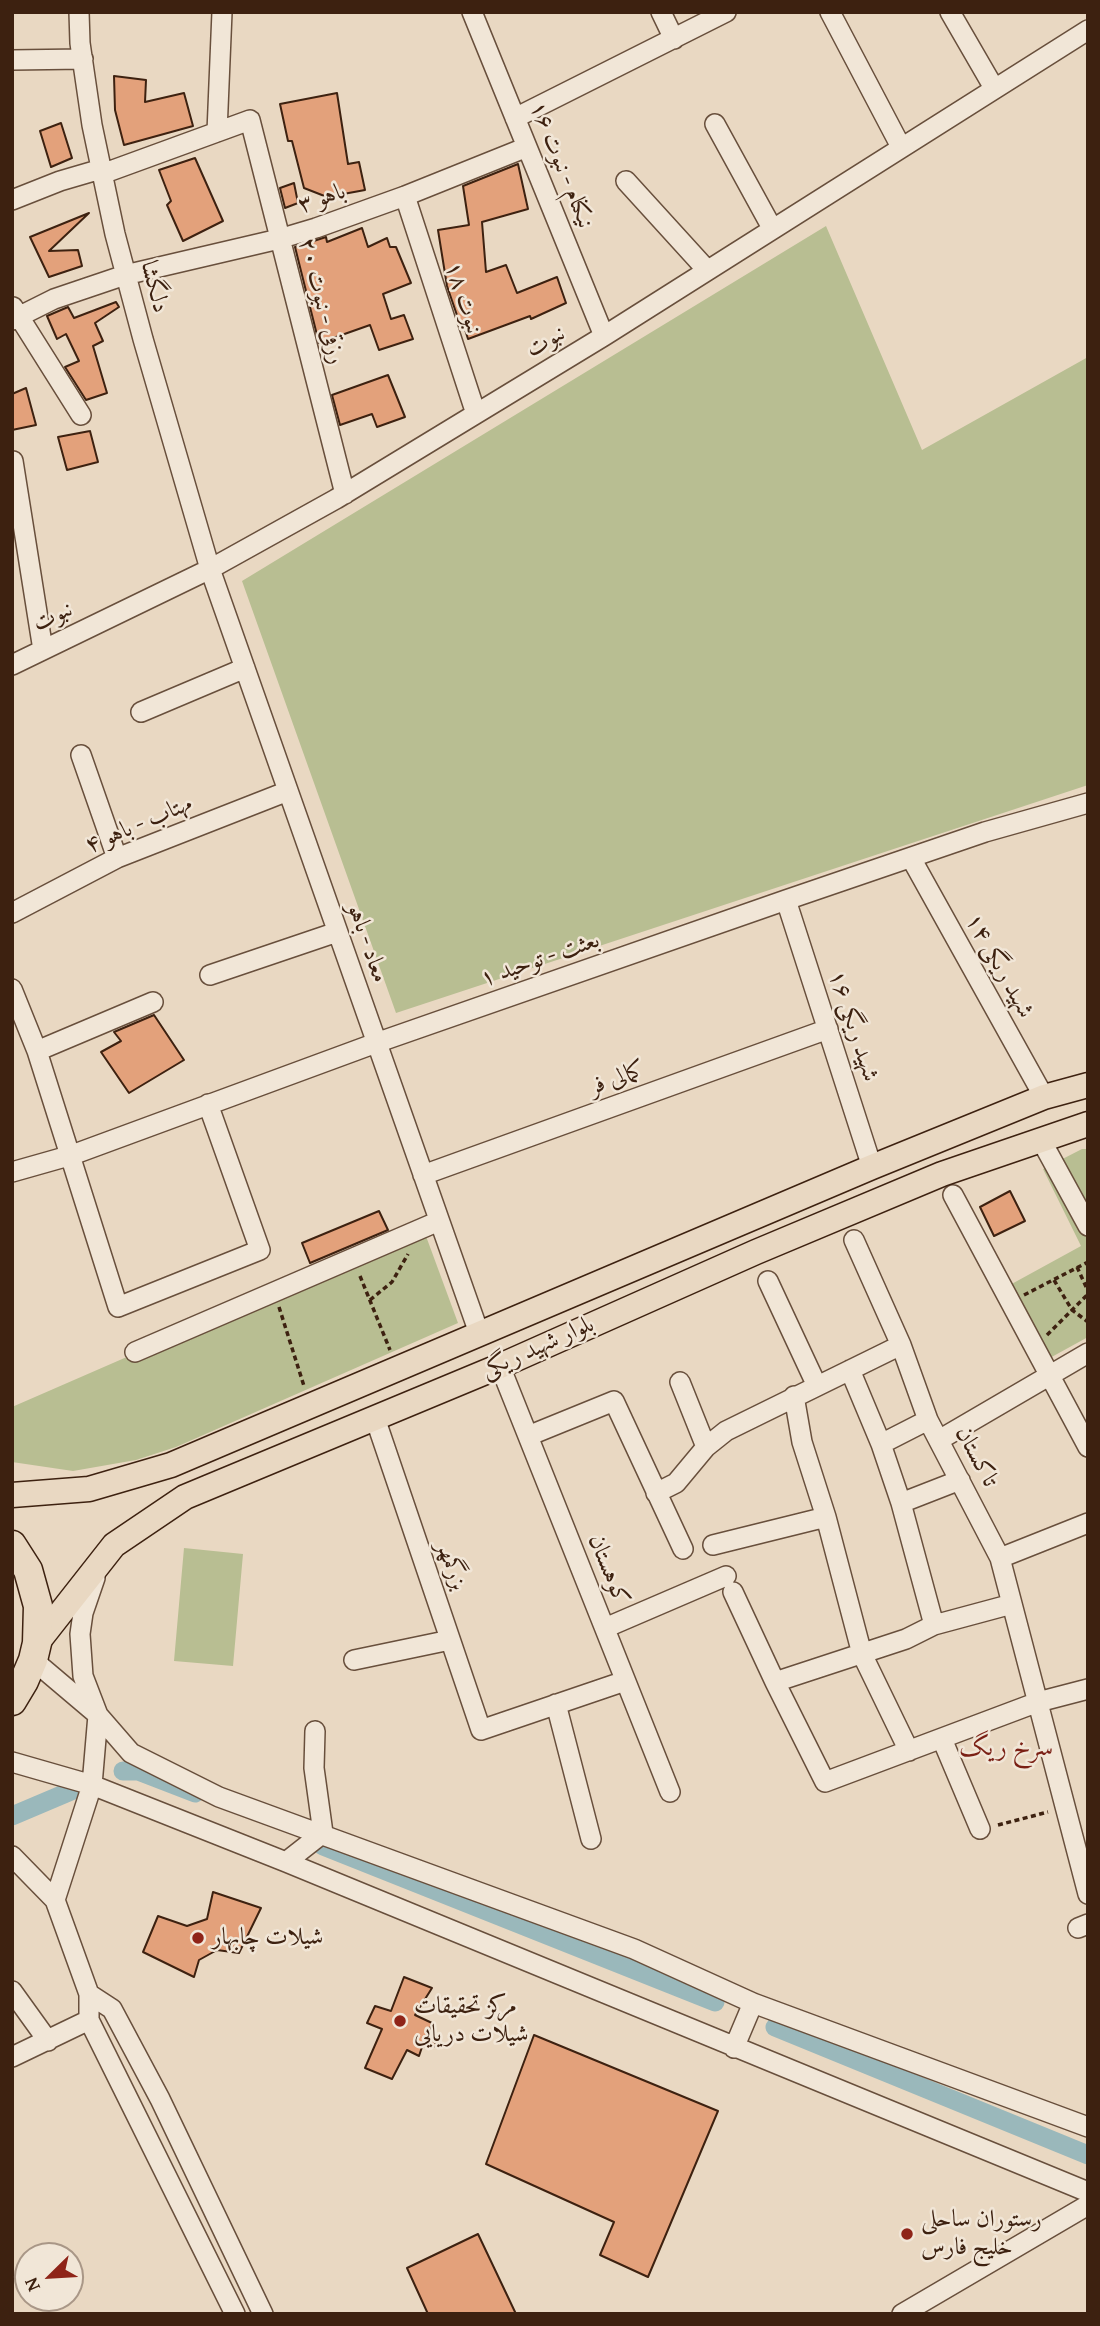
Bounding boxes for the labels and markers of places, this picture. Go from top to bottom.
place label: شیلات چابهار [212,1924,323,1952]
marker: شیلات چابهار [190,1930,206,1946]
place label: مرکز تحقیقات شیلات دریایی [414,1993,529,2049]
marker: مرکز تحقیقات شیلات دریایی [392,2013,408,2029]
place label: رستوران ساحلی خلیج فارس [921,2206,1042,2262]
marker: رستوران ساحلی خلیج فارس [899,2226,915,2242]

